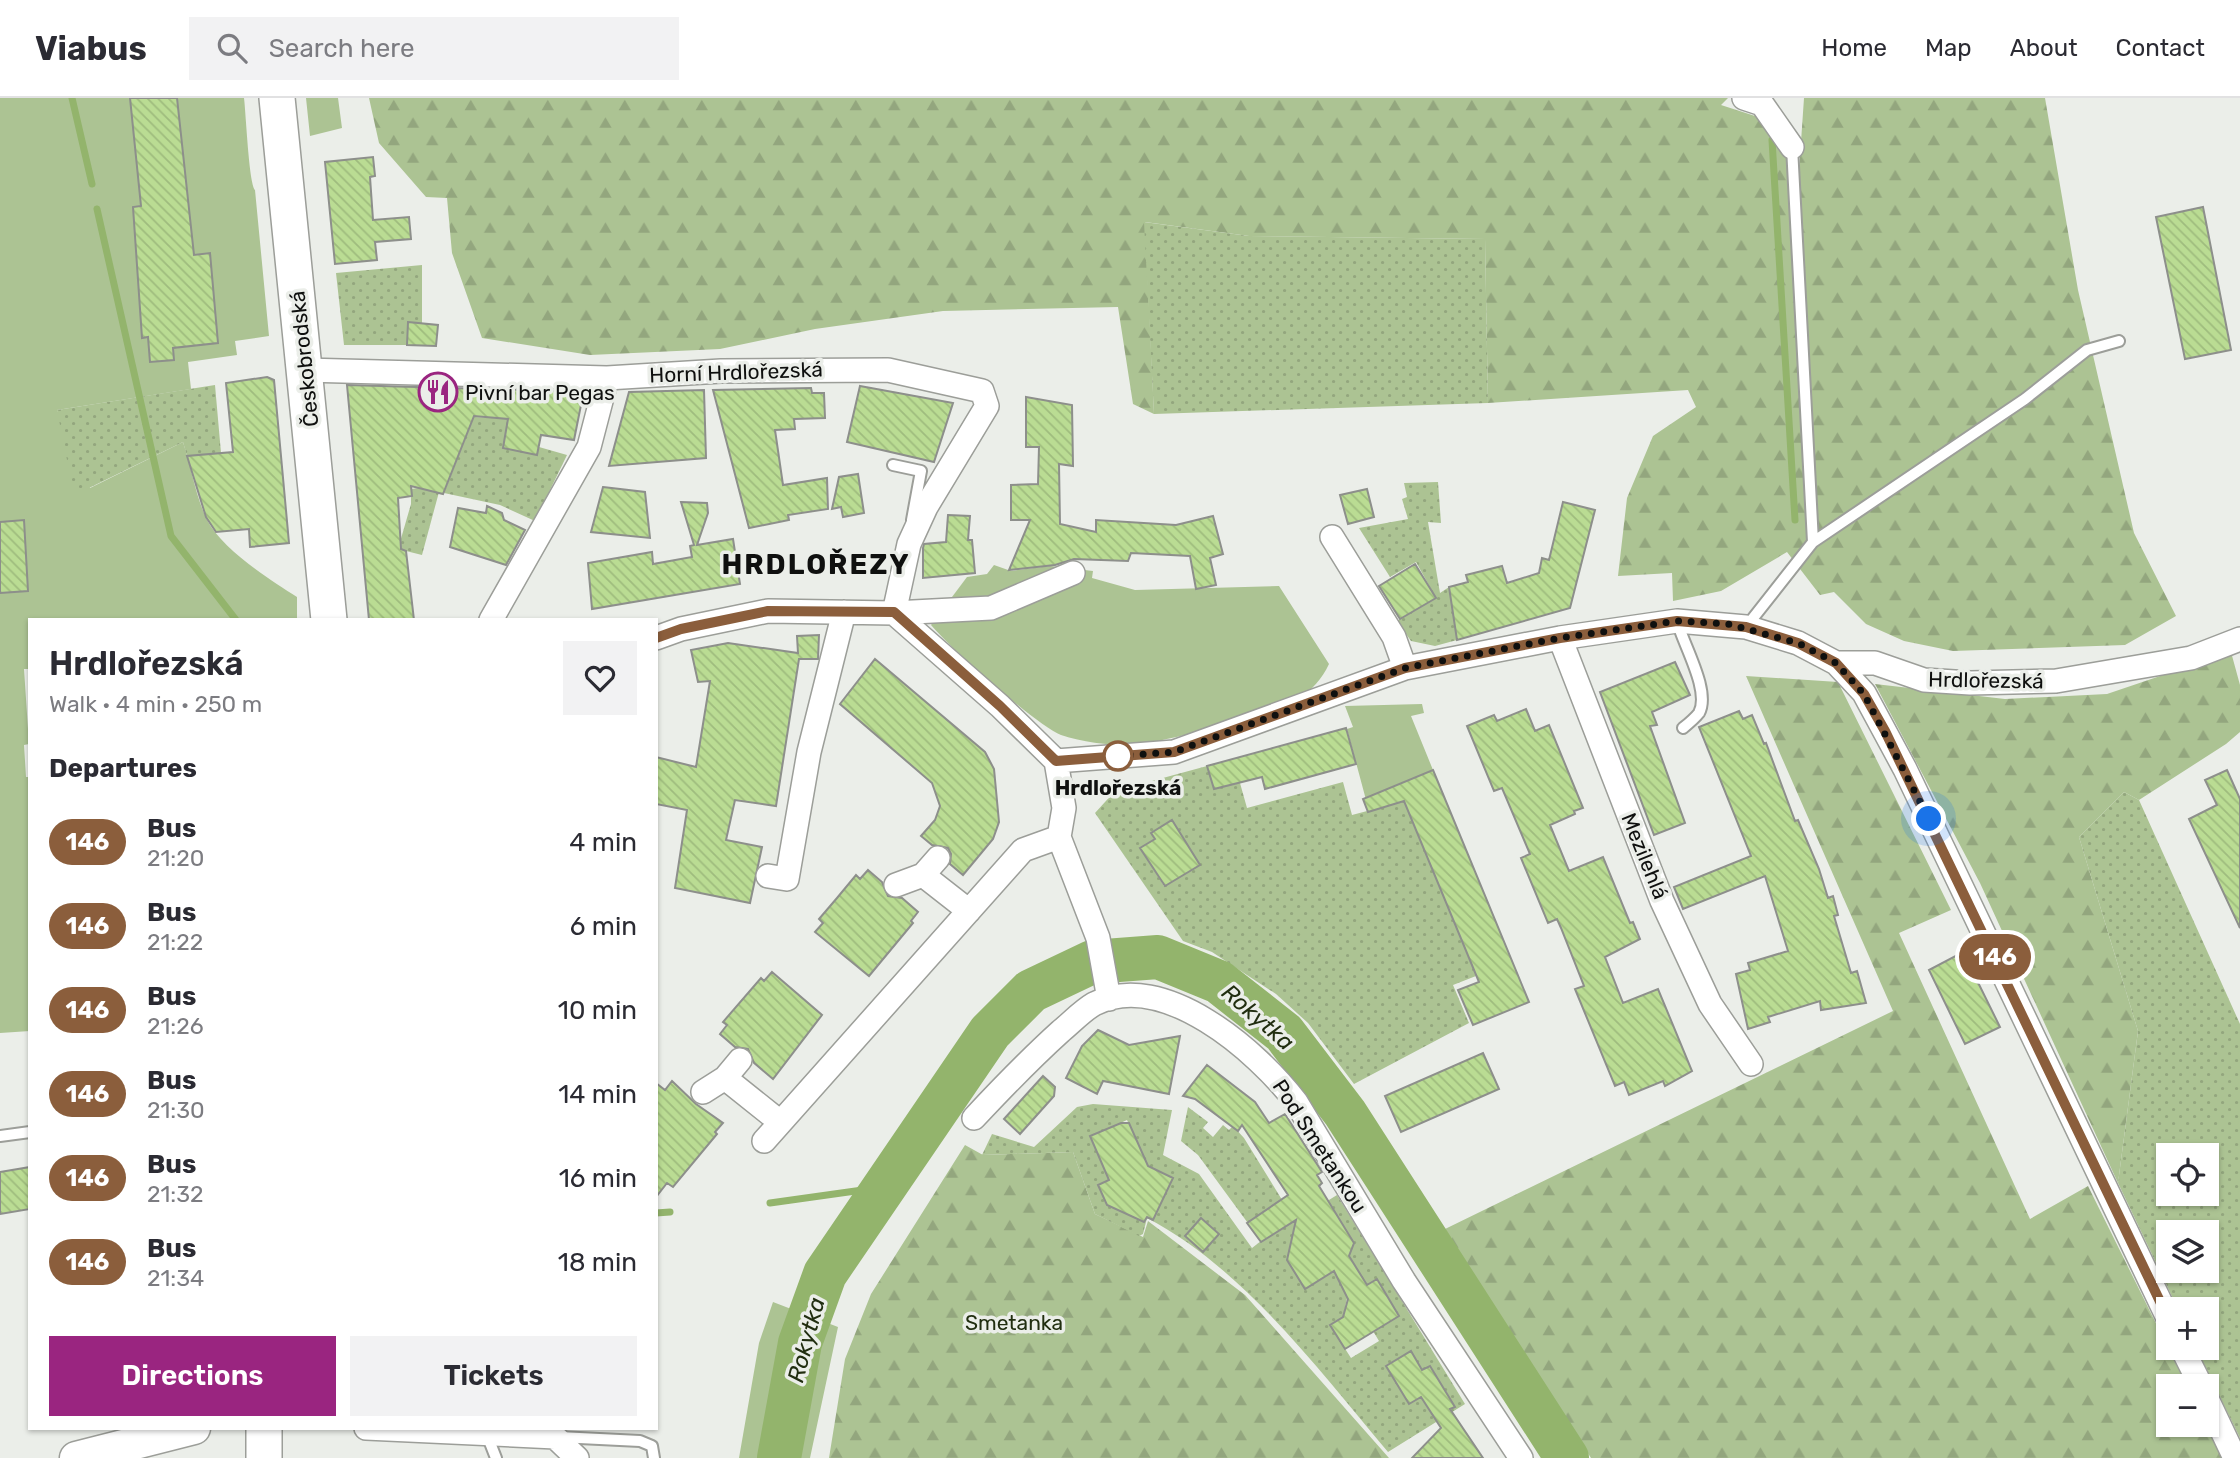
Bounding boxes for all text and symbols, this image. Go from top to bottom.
search box [189,17,679,80]
text: Viabus [35,29,147,68]
icon: search [213,29,251,67]
text: Search here [269,33,415,64]
text: Home [1821,34,1887,62]
text: Map [1925,34,1972,62]
text: About [2010,34,2078,62]
text: Contact [2116,34,2205,62]
street label: Českobrodská [284,290,324,428]
street label: Horní Hrdlořezská [649,356,823,388]
restaurant icon: Pivní bar Pegas [417,371,459,413]
place label: Pivní bar Pegas [465,380,615,405]
district label: HRDLOŘEZY [721,548,911,581]
button: heart [563,641,637,715]
text: Hrdlořezská [49,644,244,683]
street label: Hrdlořezská [1928,666,2044,694]
text: Walk · 4 min · 250 m [49,690,262,718]
marker: Hrdlořezská [1103,741,1133,771]
text: Departures [49,753,197,784]
place label: Hrdlořezská [1055,775,1181,800]
your location [1911,801,1946,836]
street label: Mezilehlá [1616,809,1674,903]
text: Bus [147,813,196,844]
text: 4 min [569,827,637,858]
text: 146 [66,828,109,856]
text: 21:20 [147,844,204,872]
text: Bus [147,897,196,928]
text: 6 min [570,911,637,942]
text: 146 [66,912,109,940]
text: 21:22 [147,928,203,956]
line badge: 146 [1955,934,2035,980]
text: 146 [1973,943,2017,971]
water label: Rokytka [1216,978,1300,1056]
text: Bus [147,981,196,1012]
text: 10 min [558,995,637,1026]
text: 146 [66,996,109,1024]
text: 21:26 [147,1012,204,1040]
text: Bus [147,1065,196,1096]
street label: Pod Smetankou [1268,1075,1372,1217]
text: 14 min [558,1079,637,1110]
text: 146 [66,1080,109,1108]
text: 21:30 [147,1096,205,1124]
map controls [2156,1143,2219,1437]
button: locate [2156,1143,2219,1206]
text: Bus [147,1149,196,1180]
text: 16 min [559,1163,637,1194]
text: 146 [66,1164,109,1192]
text: 21:32 [147,1180,204,1208]
button: layers [2156,1220,2219,1283]
text: Bus [147,1233,196,1264]
text: 18 min [558,1247,637,1278]
text: 146 [66,1248,109,1276]
text: 21:34 [147,1264,204,1292]
water label: Rokytka [781,1294,831,1386]
button: + [2156,1297,2219,1360]
park label: Smetanka [965,1310,1063,1335]
button: Directions [49,1336,336,1416]
button: Tickets [350,1336,637,1416]
button: − [2156,1374,2219,1437]

